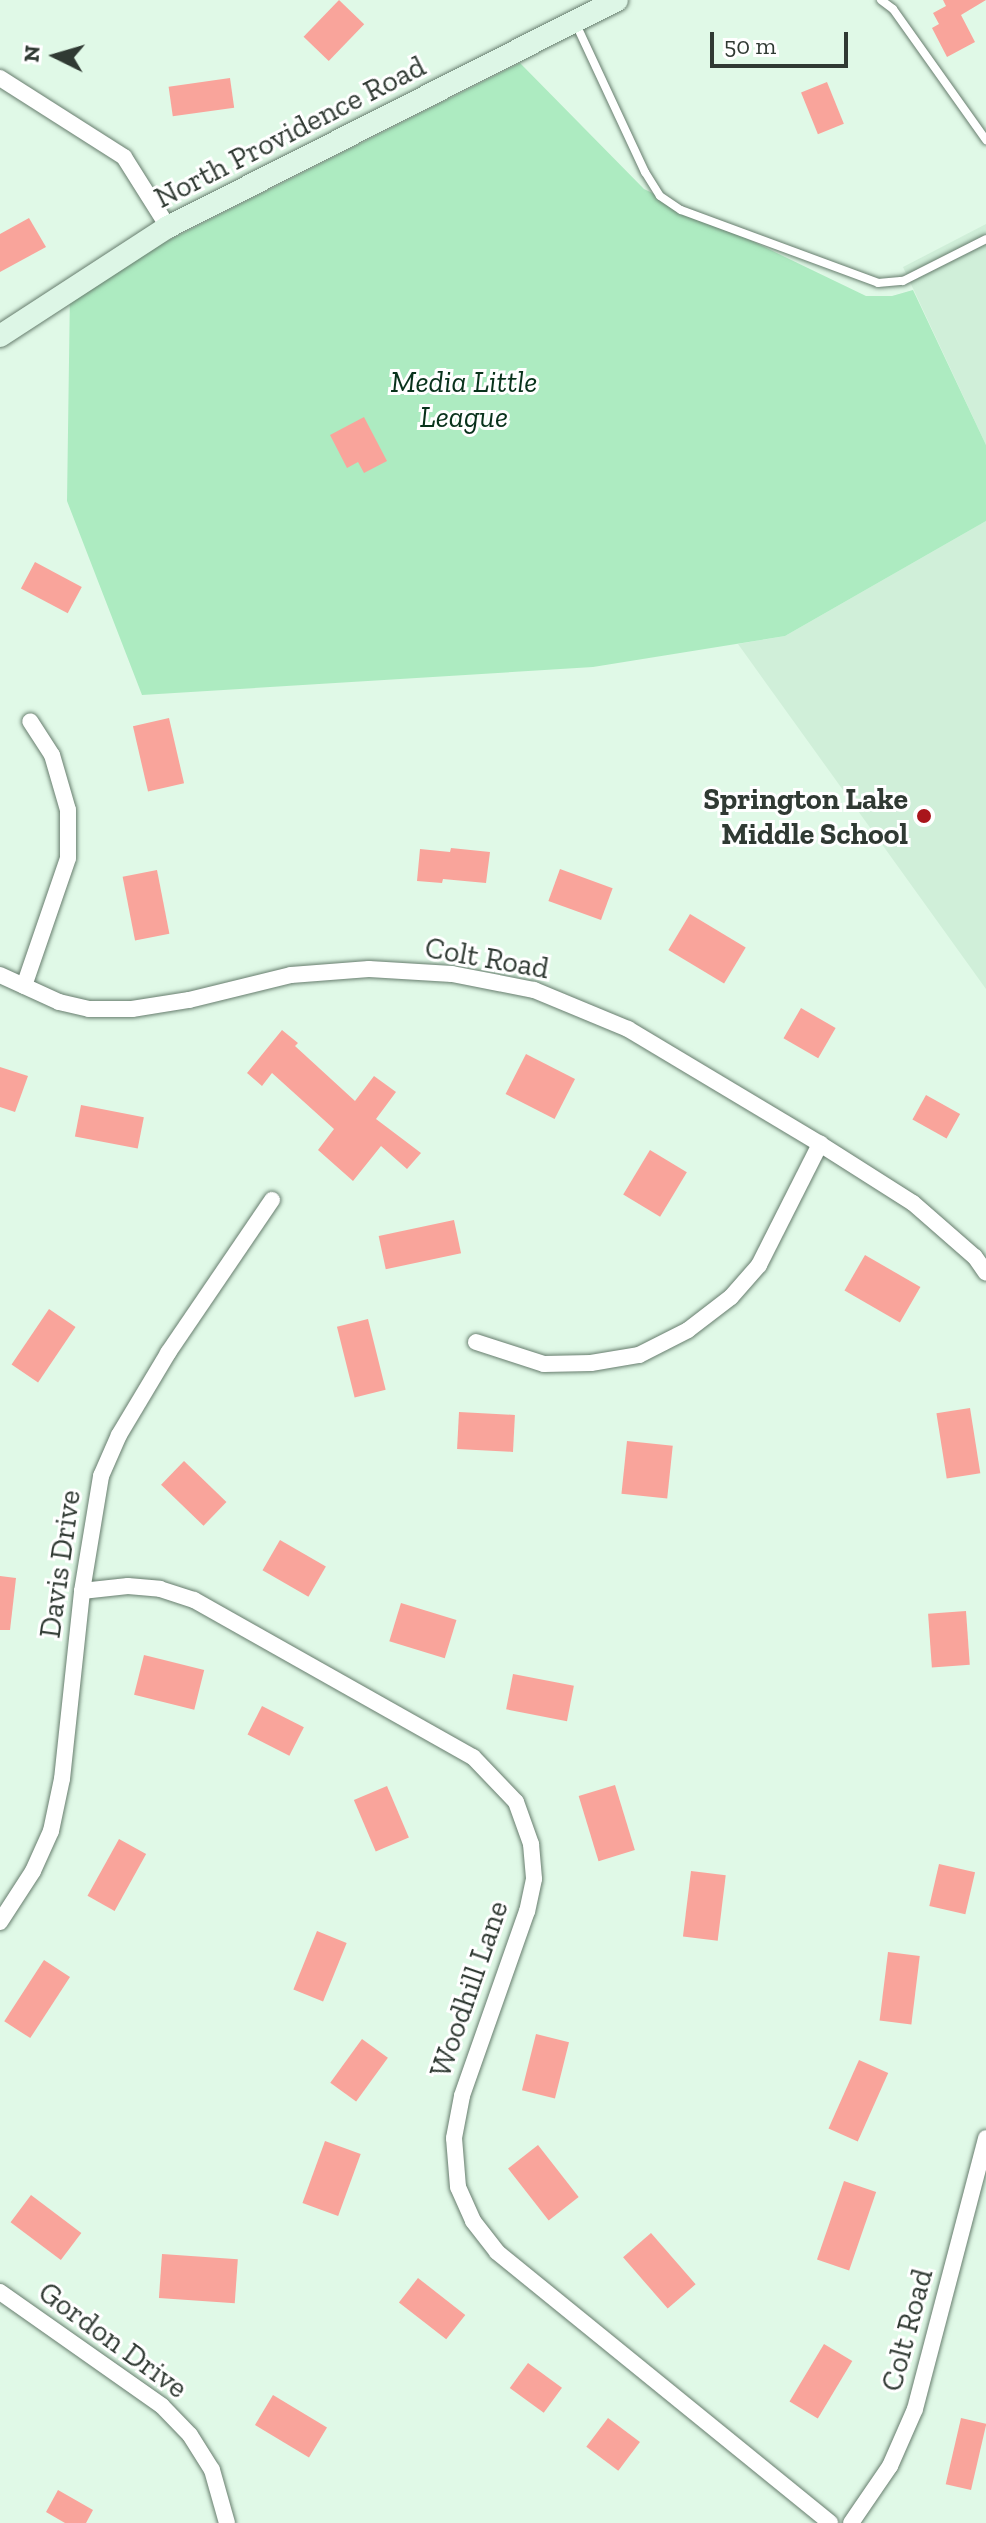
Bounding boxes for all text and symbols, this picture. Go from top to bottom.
north arrow [16,16,96,96]
scale bar [714,16,852,66]
text: 50 m [724,31,776,60]
text: N [17,44,46,63]
street label: North Providence Road [148,48,432,216]
park label: Media Little League [391,364,537,434]
place label: Springton Lake Middle School [703,781,908,852]
marker: Springton Lake Middle School [915,807,933,825]
street label: Colt Road [422,929,552,987]
street label: Davis Drive [32,1488,88,1640]
street label: Woodhill Lane [422,1896,516,2082]
street label: Colt Road [873,2265,941,2395]
street label: Gordon Drive [32,2274,194,2406]

